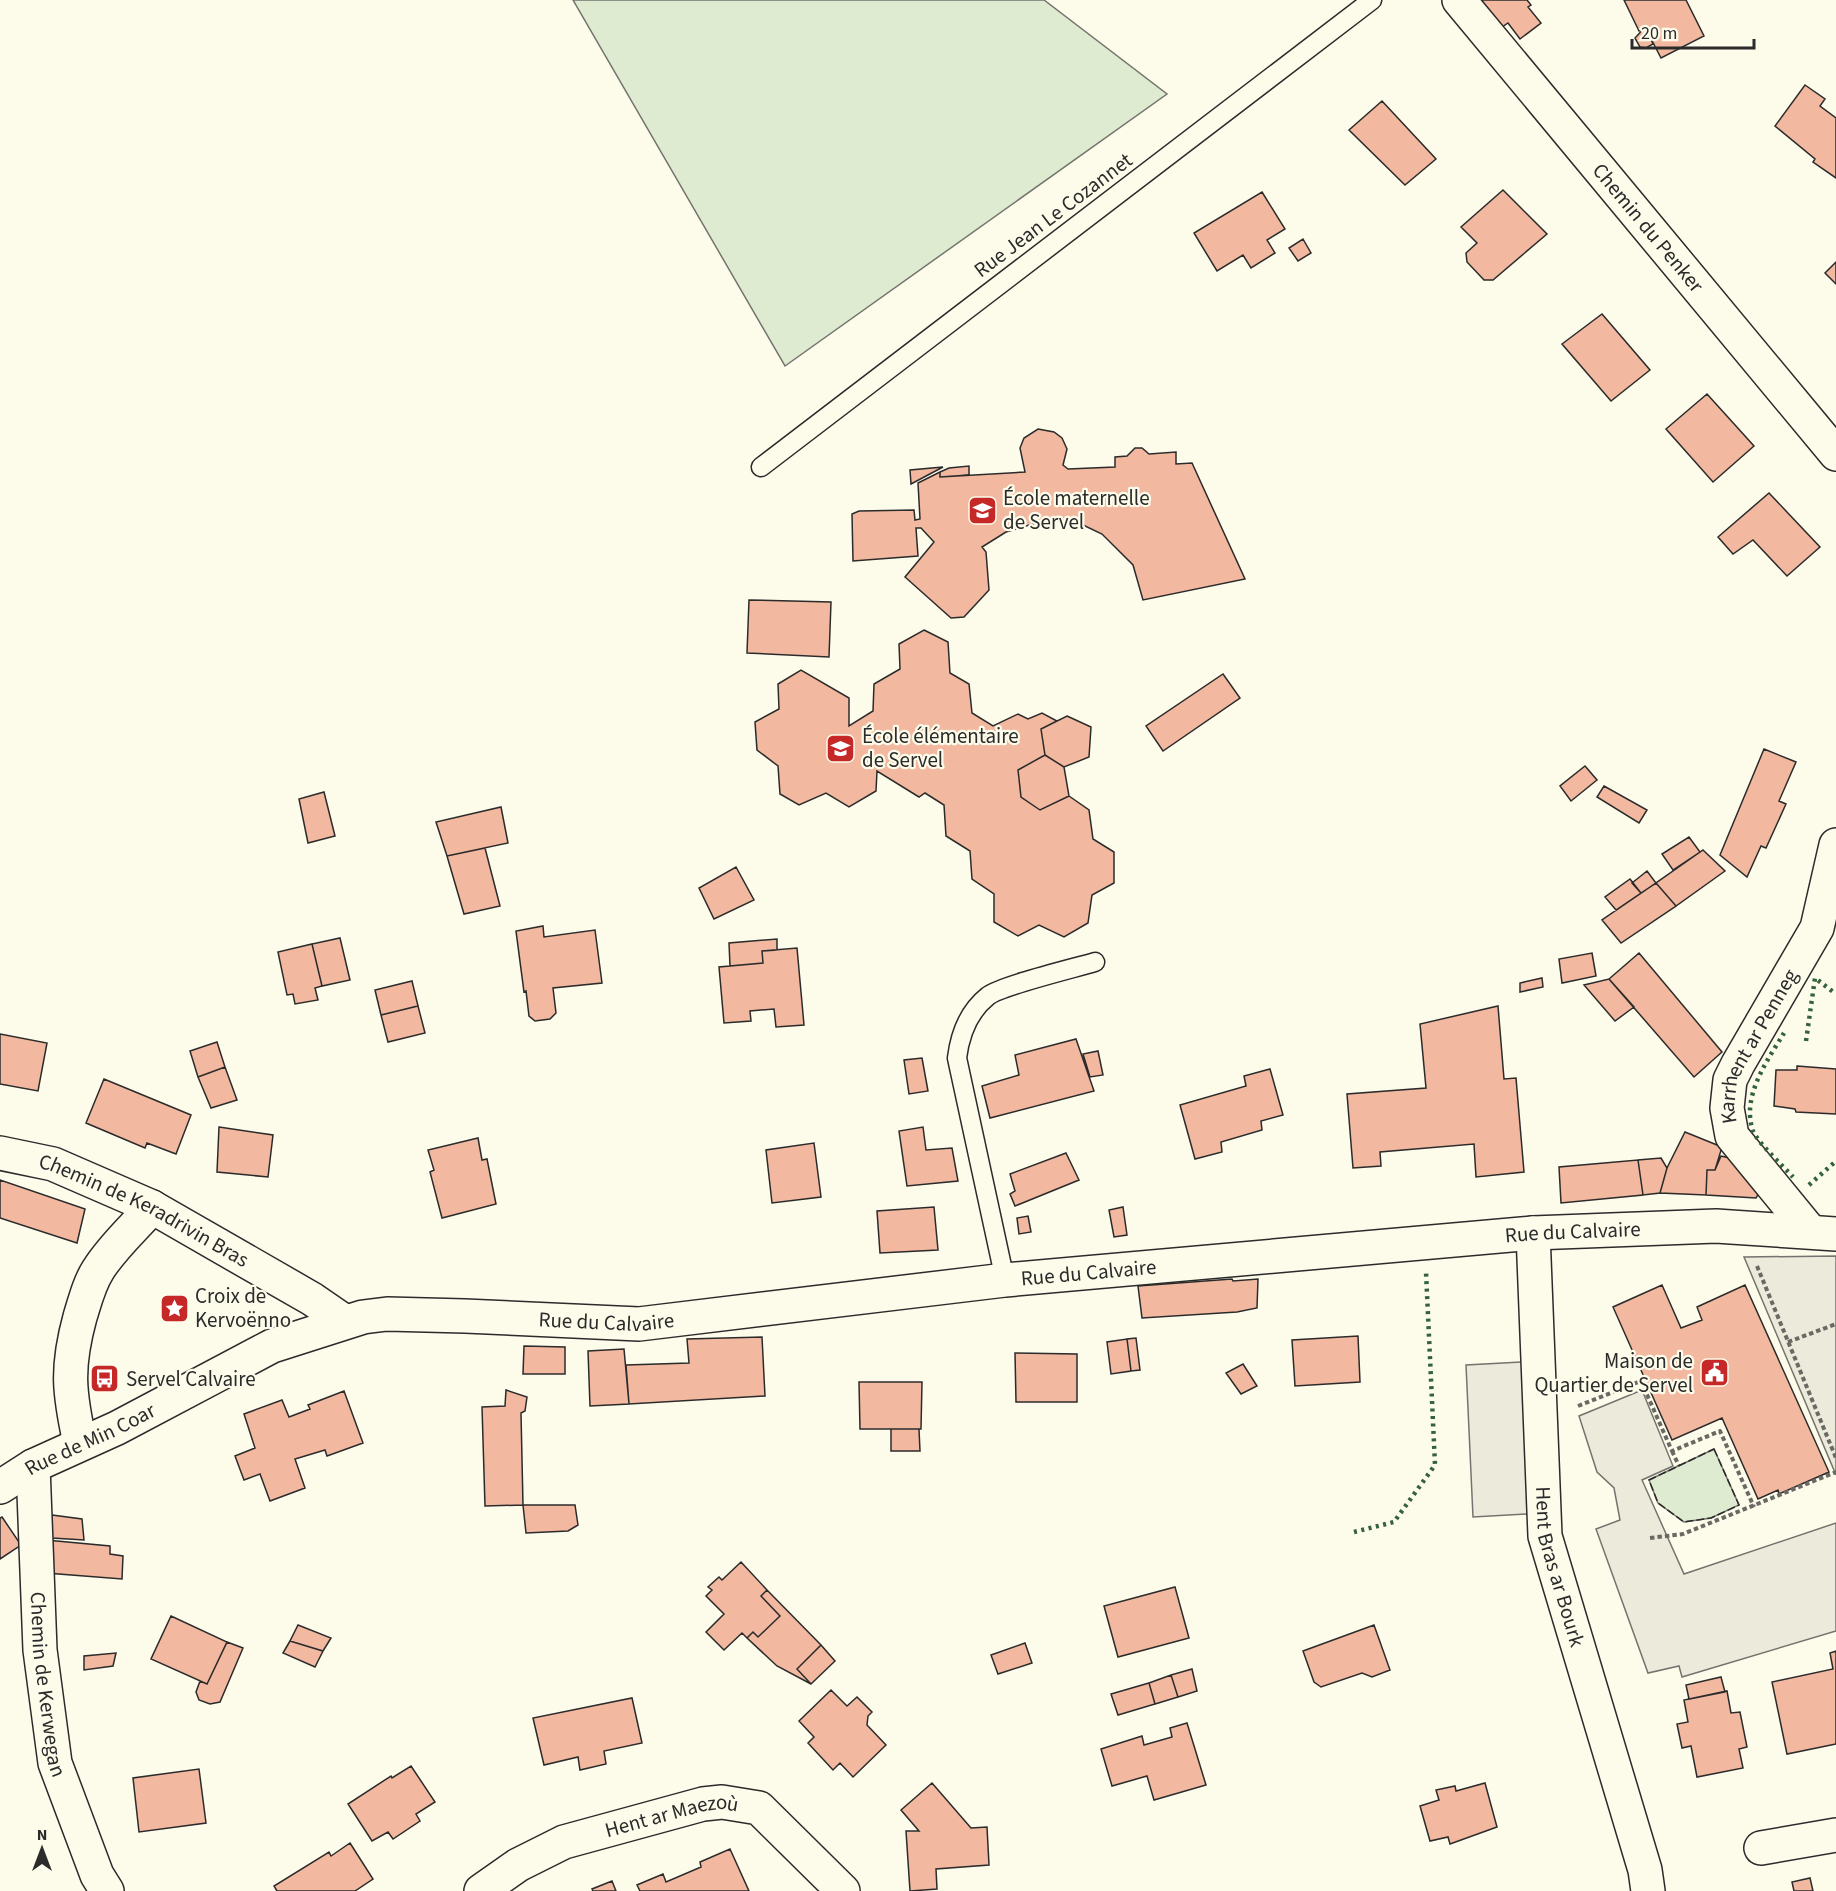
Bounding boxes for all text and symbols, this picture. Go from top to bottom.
scale bar [1632,12,1754,50]
text: 20 m [1641,21,1677,46]
street label: Rue Jean Le Cozannet [967,145,1139,285]
street label: Chemin du Penker [1585,156,1711,300]
place label: École maternelle de Servel [1003,483,1150,537]
school or university icon: École maternelle de Servel [966,494,998,526]
place label: École élémentaire de Servel [862,721,1019,775]
school or university icon: École élémentaire de Servel [825,732,857,764]
street label: Karrhent ar Penneg [1712,963,1805,1126]
street label: Chemin de Keradrivin Bras [36,1146,255,1275]
street label: Rue du Calvaire [1504,1214,1641,1250]
street label: Rue du Calvaire [1019,1252,1157,1294]
place label: Croix de Kervoënno [195,1281,291,1335]
place icon: Croix de Kervoënno [158,1292,190,1324]
street label: Rue du Calvaire [538,1304,676,1339]
place label: Maison de Quartier de Servel [1534,1346,1693,1400]
public building icon: Maison de Quartier de Servel [1698,1357,1730,1389]
bus stop icon: Servel Calvaire [89,1363,121,1395]
place label: Servel Calvaire [126,1364,256,1394]
street label: Rue de Min Coar [18,1395,161,1483]
street label: Hent Bras ar Bourk [1528,1486,1593,1651]
street label: Chemin de Kerwegan [23,1591,74,1781]
street label: Hent ar Maezoù [601,1787,741,1845]
north arrow [12,1819,72,1879]
text: N [37,1824,47,1846]

